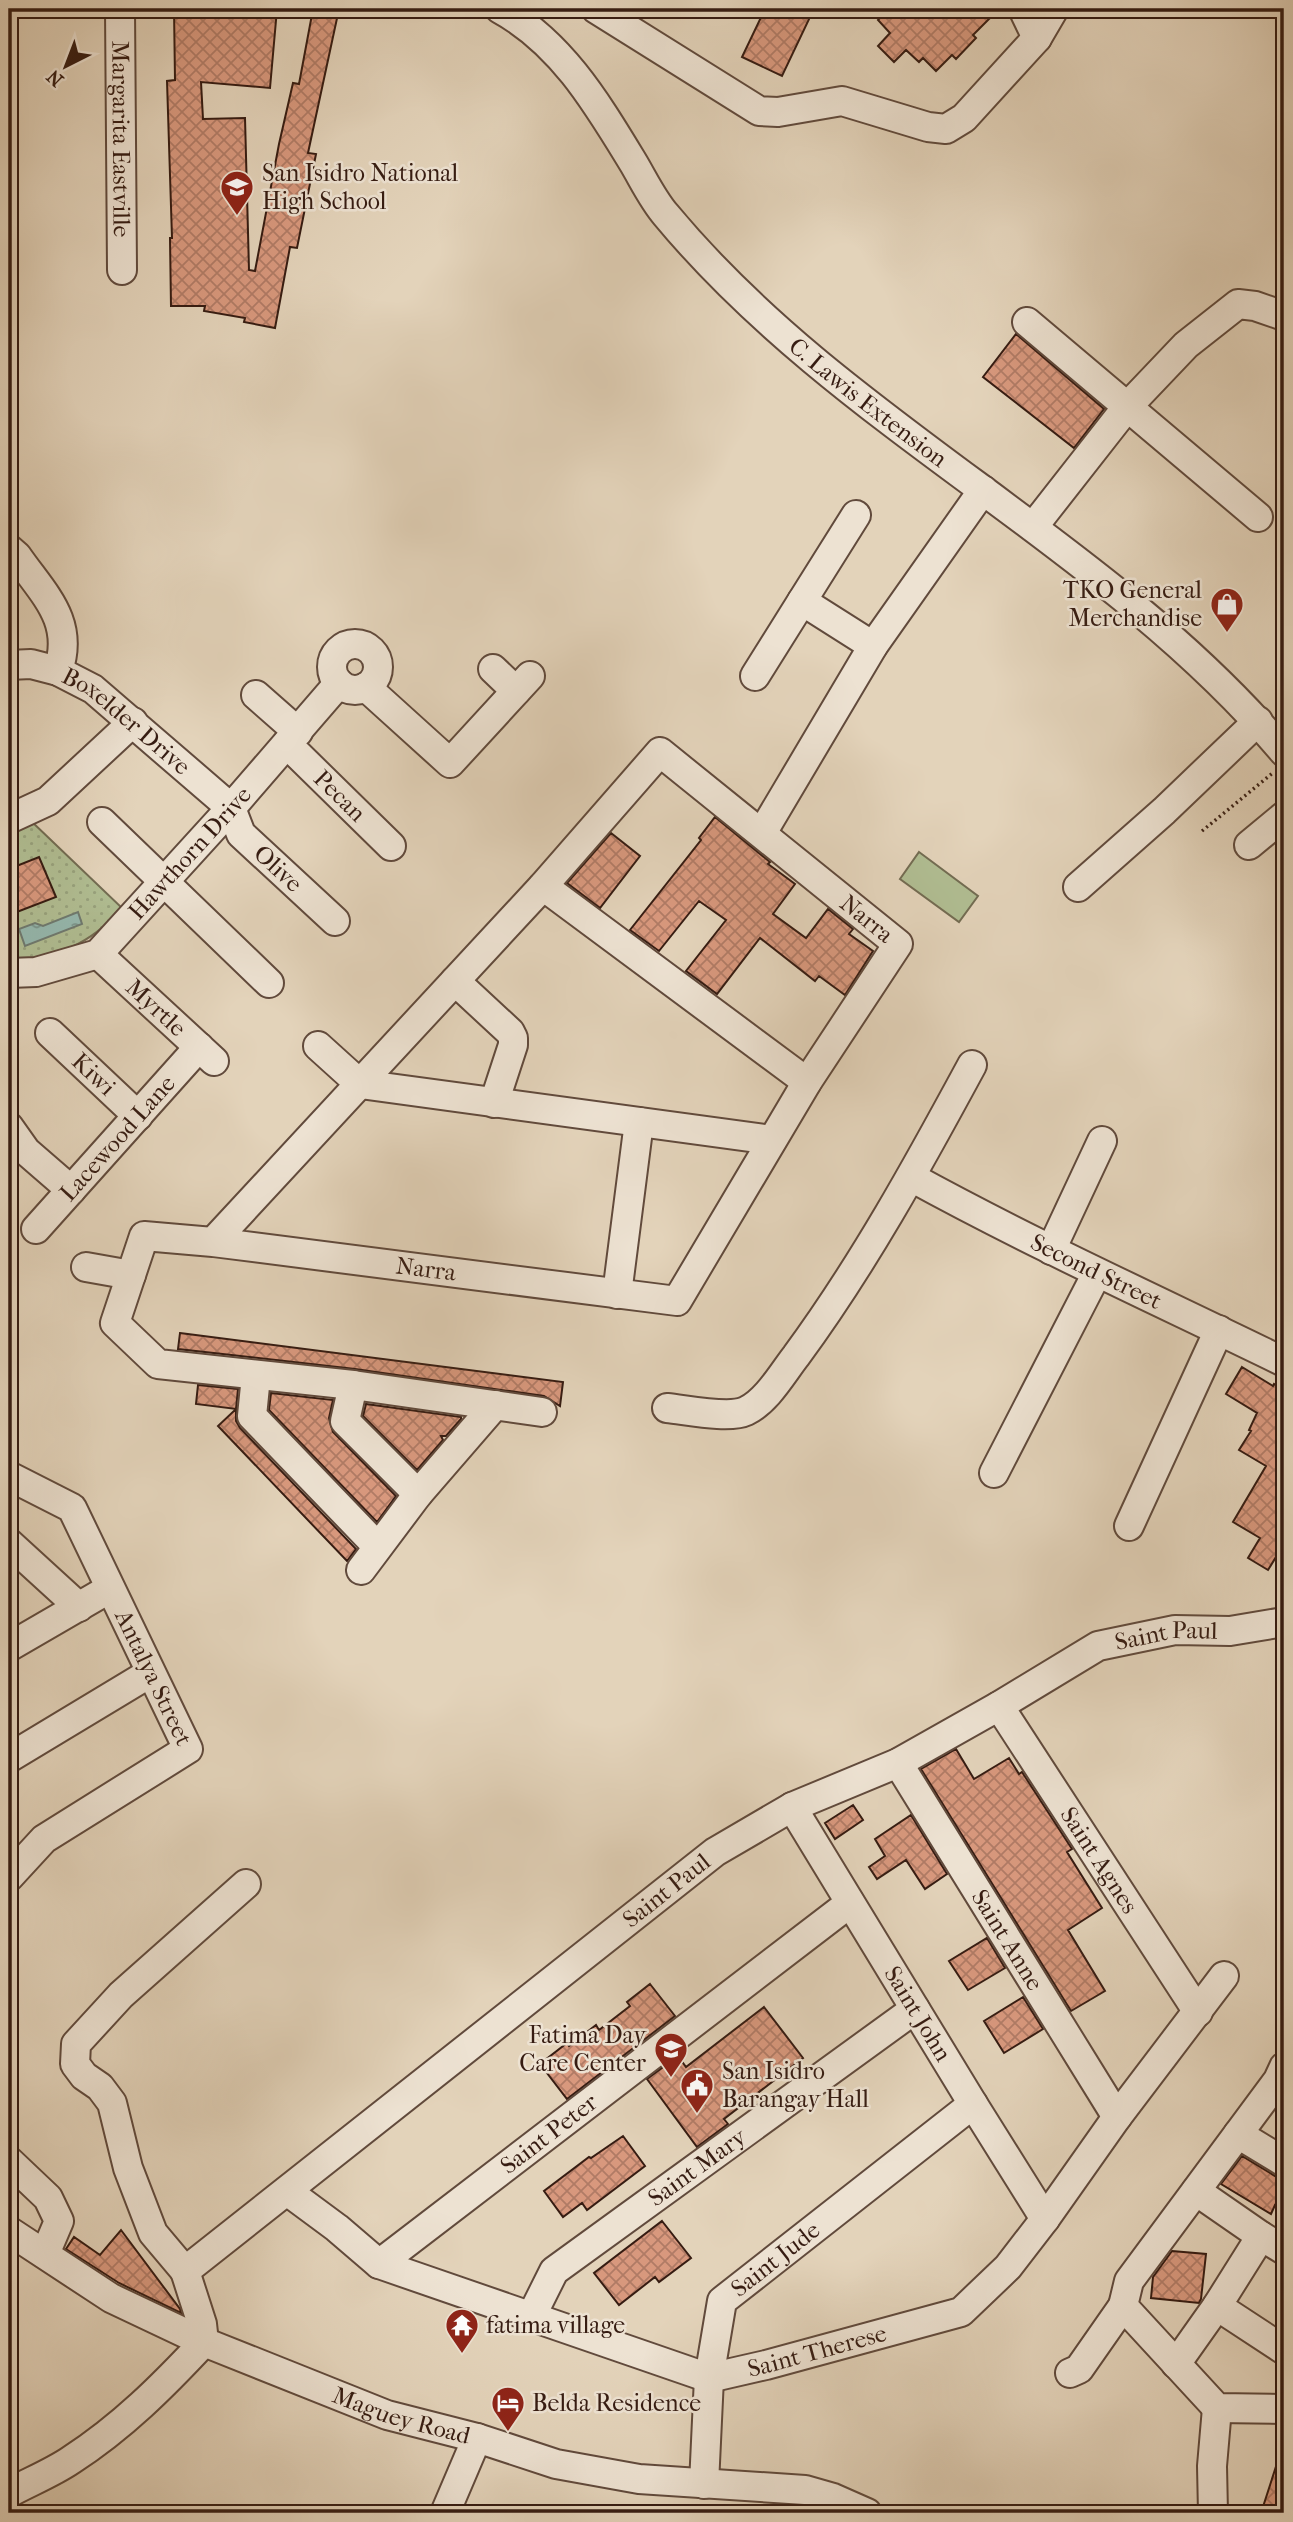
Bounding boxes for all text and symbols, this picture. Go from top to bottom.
north arrow [32,32,102,102]
street label: Margarita Eastville [106,41,136,237]
text: N [42,65,68,91]
place label: San Isidro National High School [262,159,458,215]
school or university icon: San Isidro National High School [218,168,256,217]
street label: C. Lawis Extension [783,332,953,473]
place label: TKO General Merchandise [1063,576,1202,632]
shop icon: TKO General Merchandise [1208,585,1246,634]
street label: Boxelder Drive [58,662,196,781]
street label: Pecan [308,764,372,827]
street label: Hawthorn Drive [122,781,257,925]
street label: Olive [248,839,308,898]
street label: Narra [835,889,900,949]
street label: Myrtle [120,973,192,1042]
street label: Kiwi [66,1047,121,1101]
street label: Lacewood Lane [54,1069,181,1207]
street label: Second Street [1026,1228,1167,1315]
street label: Narra [394,1251,459,1287]
street label: Antalya Street [109,1604,198,1751]
street label: Saint Paul [1112,1616,1218,1656]
street label: Saint Agnes [1055,1802,1144,1919]
street label: Saint Paul [617,1847,716,1934]
street label: Saint Anne [966,1884,1049,1996]
street label: Saint John [878,1961,958,2066]
place label: Fatima Day Care Center [519,2021,647,2077]
school or university icon: Fatima Day Care Center [652,2030,690,2079]
place label: San Isidro Barangay Hall [722,2057,869,2113]
public building icon: San Isidro Barangay Hall [678,2066,716,2115]
street label: Saint Peter [495,2087,603,2180]
street label: Saint Mary [642,2122,752,2212]
street label: Saint Jude [725,2216,825,2303]
temple icon: fatima village [443,2306,481,2355]
place label: fatima village [486,2311,625,2339]
street label: Saint Therese [745,2319,890,2383]
street label: Maguey Road [329,2381,474,2450]
hotel icon: Belda Residence [489,2384,527,2433]
place label: Belda Residence [532,2389,701,2417]

